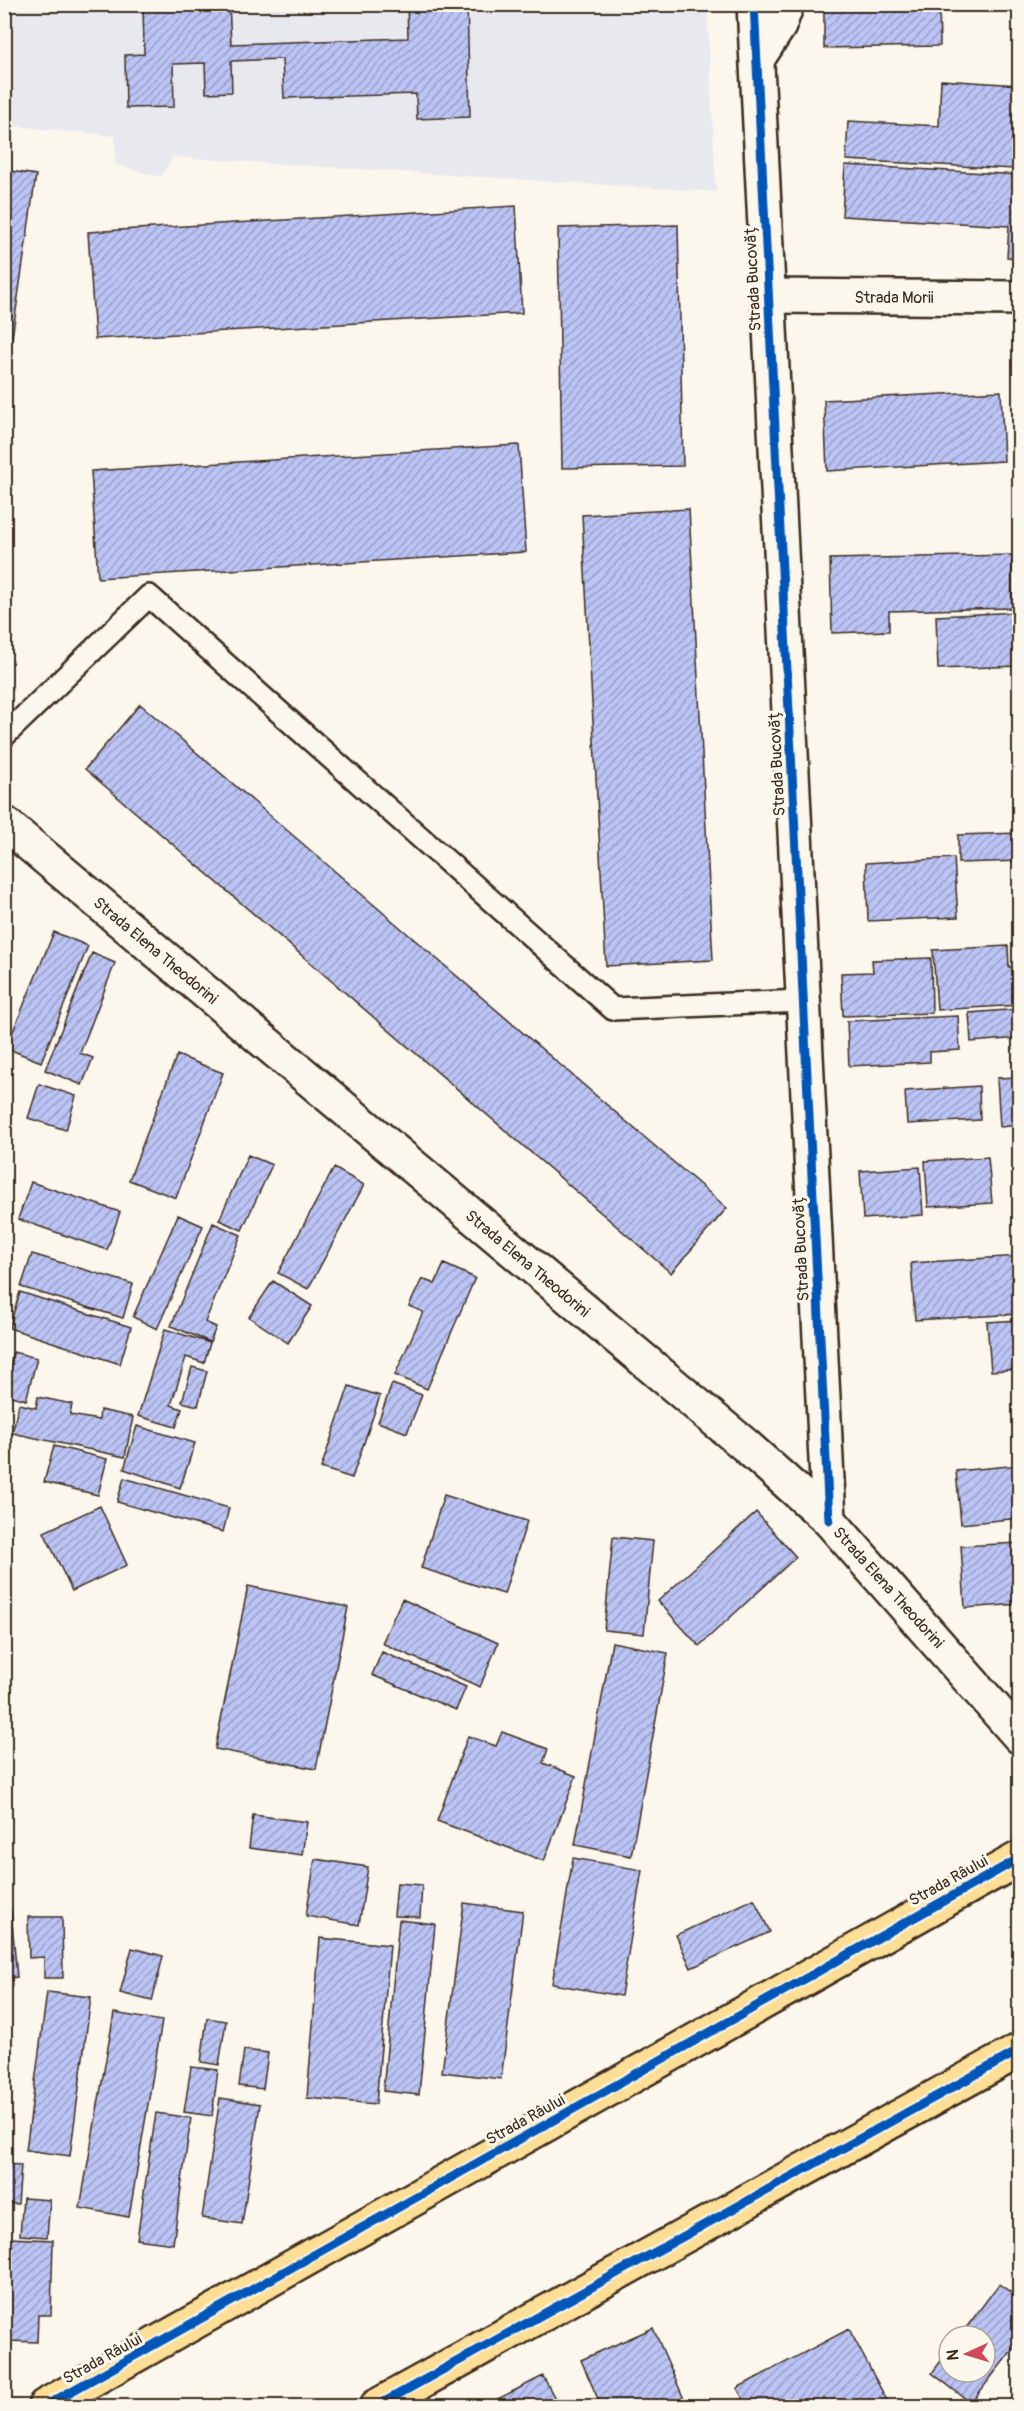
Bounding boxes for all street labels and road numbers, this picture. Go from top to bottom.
street label: Strada Bucovăț [740,224,766,332]
street label: Strada Morii [854,288,934,308]
street label: Strada Bucovăț [764,709,790,817]
street label: Strada Elena Theodorini [89,893,222,1009]
street label: Strada Bucovăț [788,1194,814,1302]
street label: Strada Elena Theodorini [461,1206,594,1322]
street label: Strada Elena Theodorini [828,1523,948,1653]
street label: Strada Râului [906,1851,992,1911]
street label: Strada Râului [483,2090,569,2150]
street label: Strada Râului [60,2329,146,2389]

